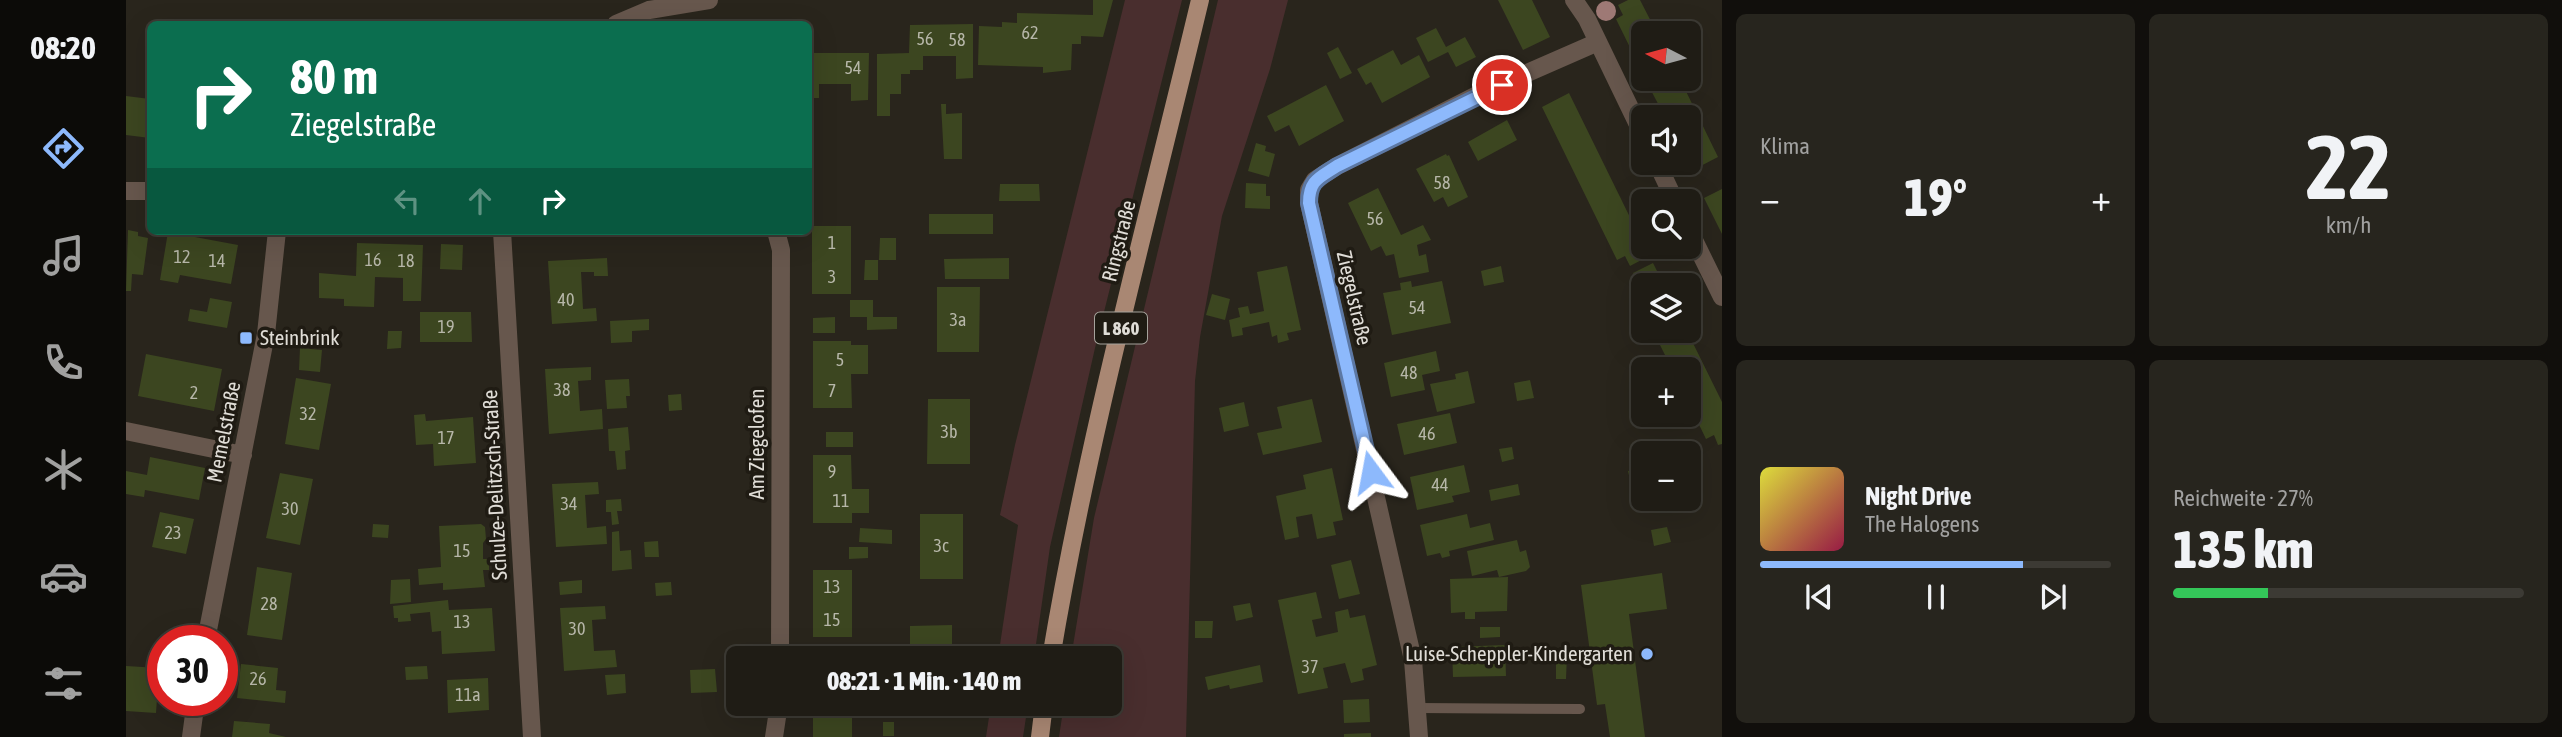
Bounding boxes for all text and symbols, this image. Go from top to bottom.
north arrow [1631,21,1701,91]
map controls [1631,21,1701,511]
house number: 62 [1022,22,1038,43]
house number: 56 [917,28,933,49]
text: 08:20 [30,29,96,66]
house number: 58 [949,29,965,50]
text: 80 m [290,48,378,104]
icon: right [175,49,266,140]
pin [1472,55,1532,115]
house number: 54 [845,57,861,78]
icon: arrive [1483,66,1521,104]
button: sound [1631,105,1701,175]
text: Ziegelstraße [290,106,436,143]
text: 22 [2306,114,2391,218]
icon: directions [39,124,88,173]
text: Klima [1760,133,1810,159]
text: 19° [1904,167,1967,227]
house number: 58 [1434,172,1450,193]
text: − [1760,176,1780,219]
text: + [2091,176,2111,219]
icon: left [388,182,426,220]
icon: ahead [461,182,499,220]
icon: right [534,182,572,220]
button: search [1631,189,1701,259]
street label: Ringstraße [1096,198,1140,284]
house number: 56 [1367,208,1383,229]
text: km/h [2326,212,2371,238]
icon: music [39,231,88,280]
house number: 1 [828,232,836,253]
house number: 12 [174,246,190,267]
street label: Ziegelstraße [1332,248,1377,347]
house number: 16 [365,249,381,270]
house number: 14 [209,250,225,271]
house number: 18 [398,250,414,271]
house number: 3 [828,266,836,287]
button: layers [1631,273,1701,343]
house number: 40 [558,289,574,310]
house number: 54 [1409,297,1425,318]
house number: 3a [950,309,966,330]
road number: L 860 [1095,312,1147,344]
house number: 19 [438,316,454,337]
place label: Steinbrink [260,325,340,349]
marker: Steinbrink [238,330,254,346]
icon: phone [39,338,88,387]
house number: 5 [836,349,844,370]
button: + [1631,357,1701,427]
house number: 48 [1401,362,1417,383]
street label: Memelstraße [201,379,245,484]
house number: 38 [554,379,570,400]
house number: 7 [828,380,836,401]
house number: 2 [190,382,198,403]
street label: Schulze-Delitzsch-Straße [477,389,511,581]
street label: Am Ziegelofen [744,389,768,500]
house number: 32 [300,403,316,424]
house number: 3b [941,421,958,442]
house number: 46 [1419,423,1435,444]
house number: 17 [438,427,454,448]
position arrow [1334,435,1408,509]
button: − [1631,441,1701,511]
icon: climate [39,445,88,494]
house number: 9 [828,461,836,482]
house number: 44 [1432,474,1448,495]
text: Night Drive [1865,481,1972,511]
text: Reichweite · 27% [2173,485,2313,511]
house number: 11 [833,490,849,511]
house number: 34 [561,493,577,514]
house number: 30 [282,498,298,519]
text: The Halogens [1865,511,1979,537]
text: 135 km [2173,519,2314,579]
house number: 23 [165,522,181,543]
house number: 3c [933,535,949,556]
house number: 15 [454,540,470,561]
icon: car [39,552,88,601]
house number: 13 [824,576,840,597]
icon: previous [1800,578,1838,616]
icon: pause [1917,578,1955,616]
icon: next [2034,578,2072,616]
house number: 28 [261,593,277,614]
house number: 15 [824,609,840,630]
house number: 13 [454,611,470,632]
house number: 30 [569,618,585,639]
speed limit sign: 30 [147,625,238,716]
place label: Luise-Scheppler-Kindergarten [1405,641,1633,665]
marker: Luise-Scheppler-Kindergarten [1639,646,1655,662]
house number: 37 [1302,656,1318,677]
icon: filters [39,659,88,708]
text: 08:21 · 1 Min. · 140 m [827,666,1021,696]
house number: 26 [250,668,266,689]
house number: 11a [455,684,481,705]

